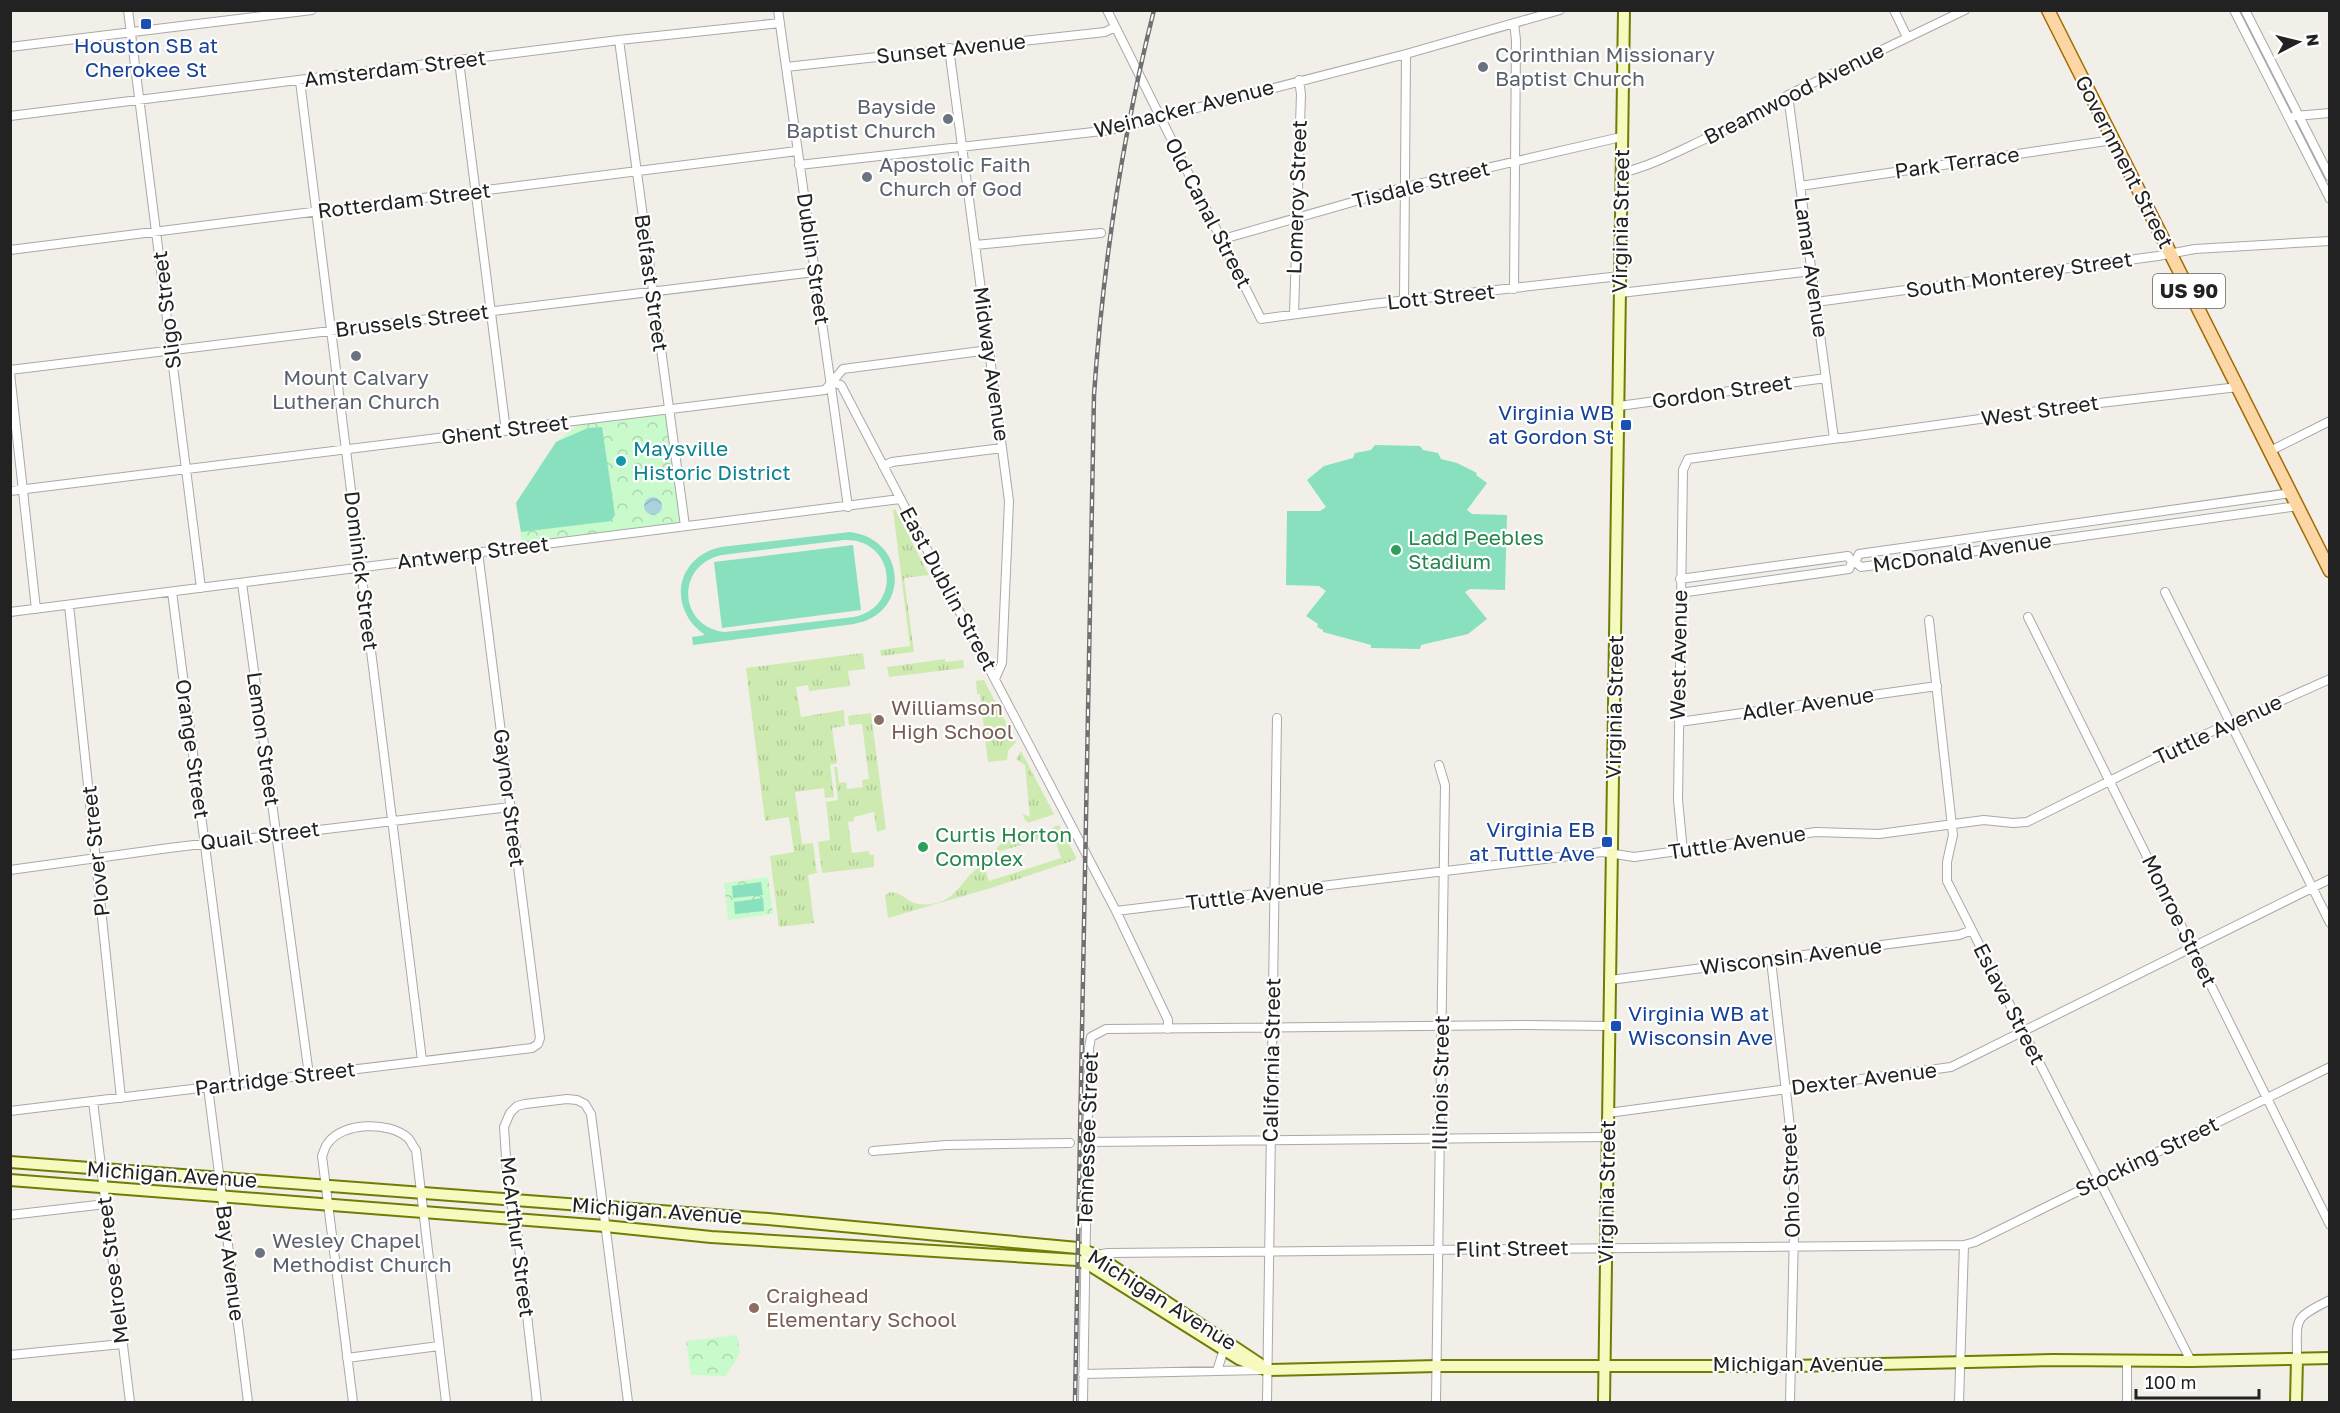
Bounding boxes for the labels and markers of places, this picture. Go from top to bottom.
marker: Houston SB at Cherokee St [139,17,153,31]
place label: Houston SB at Cherokee St [74,32,218,82]
place label: Corinthian Missionary Baptist Church [1495,41,1715,91]
marker: Corinthian Missionary Baptist Church [1476,60,1490,74]
place label: Bayside Baptist Church [786,93,936,143]
marker: Bayside Baptist Church [941,112,955,126]
place label: Apostolic Faith Church of God [879,151,1031,201]
marker: Apostolic Faith Church of God [860,170,874,184]
marker: Mount Calvary Lutheran Church [349,349,363,363]
place label: Mount Calvary Lutheran Church [272,364,440,414]
place label: Virginia WB at Gordon St [1488,399,1614,449]
marker: Virginia WB at Gordon St [1619,418,1633,432]
place label: Maysville Historic District [633,435,791,485]
marker: Maysville Historic District [614,454,628,468]
place label: Ladd Peebles Stadium [1408,524,1544,574]
marker: Ladd Peebles Stadium [1389,543,1403,557]
place label: Williamson High School [891,694,1013,744]
marker: Williamson High School [872,713,886,727]
place label: Virginia EB at Tuttle Ave [1469,816,1595,866]
place label: Curtis Horton Complex [935,821,1072,871]
marker: Virginia EB at Tuttle Ave [1600,835,1614,849]
marker: Curtis Horton Complex [916,840,930,854]
place label: Virginia WB at Wisconsin Ave [1628,1000,1773,1050]
marker: Virginia WB at Wisconsin Ave [1609,1019,1623,1033]
place label: Wesley Chapel Methodist Church [272,1227,452,1277]
marker: Wesley Chapel Methodist Church [253,1246,267,1260]
place label: Craighead Elementary School [766,1282,957,1332]
marker: Craighead Elementary School [747,1301,761,1315]

